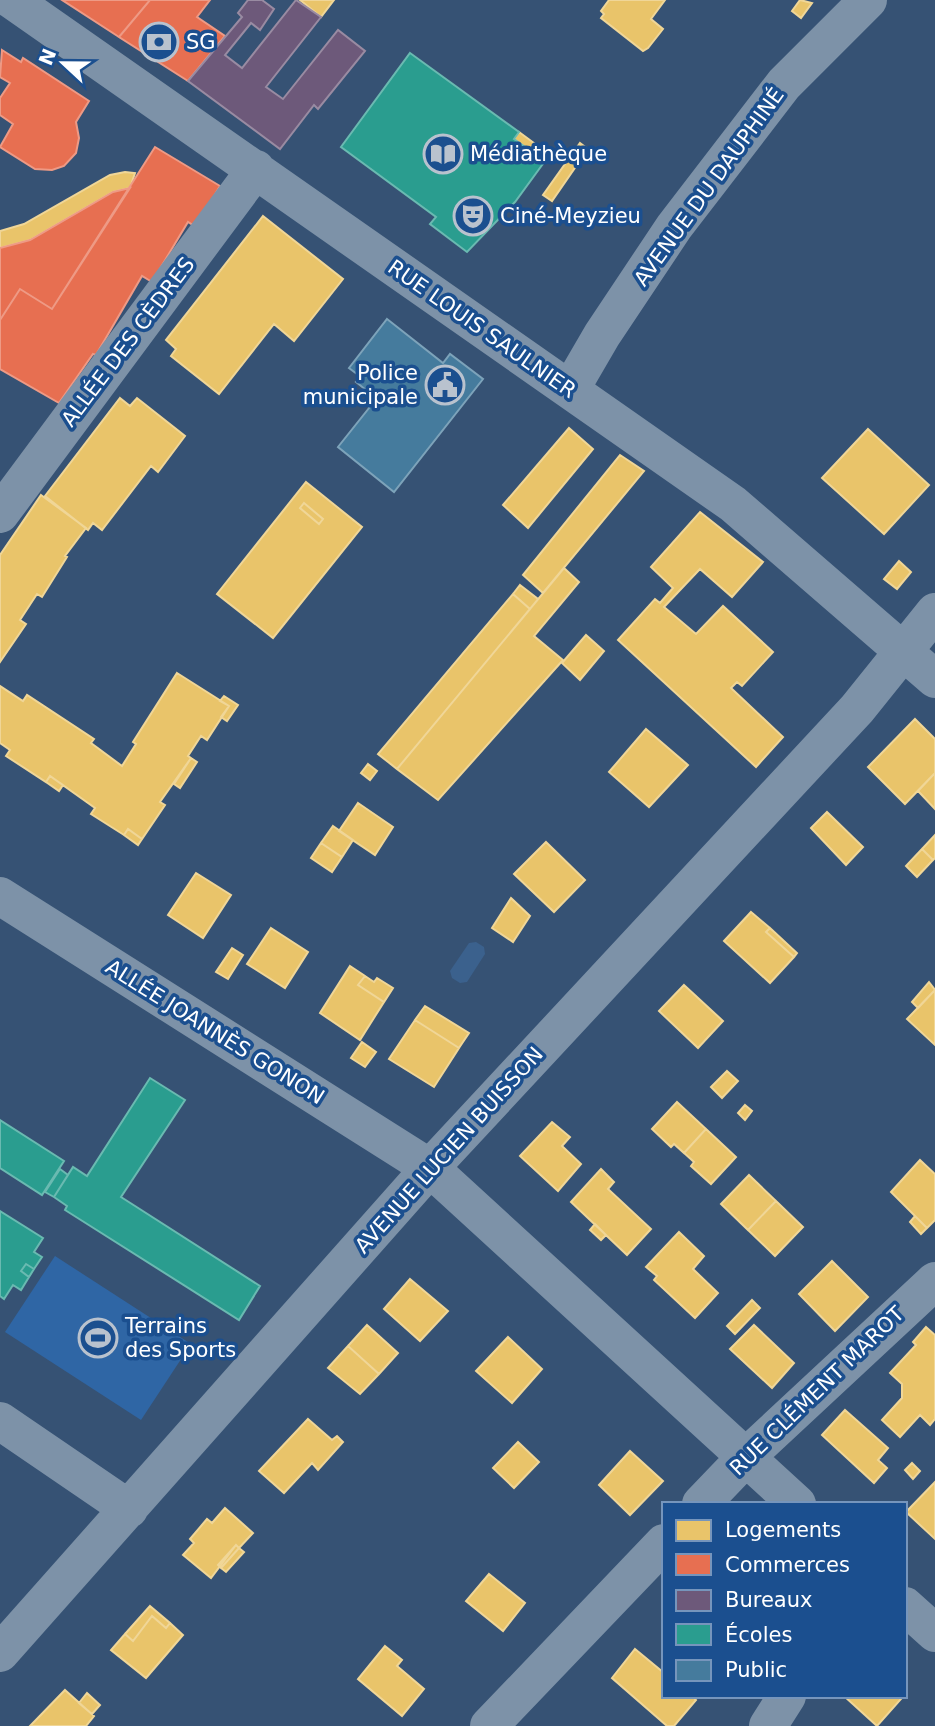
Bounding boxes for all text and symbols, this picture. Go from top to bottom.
bank icon: SG [138,21,180,63]
north arrow [28,28,98,98]
place label: SG [186,30,216,54]
text: N [34,45,60,68]
street label: AVENUE DU DAUPHINÉ [628,83,789,291]
library icon: Médiathèque [422,133,464,175]
place label: Médiathèque [470,142,607,166]
theatre icon: Ciné-Meyzieu [452,195,494,237]
place label: Ciné-Meyzieu [500,204,641,228]
street label: ALLÉE DES CÈDRES [56,252,199,431]
street label: RUE LOUIS SAULNIER [383,255,581,403]
place label: Police municipale [303,361,418,409]
public building icon: Police municipale [424,364,466,406]
street label: ALLÉE JOANNÈS GONON [101,954,329,1109]
street label: AVENUE LUCIEN BUISSON [350,1042,548,1258]
street label: RUE CLÉMENT MAROT [724,1301,909,1480]
place label: Terrains des Sports [124,1314,236,1362]
sports icon: Terrains des Sports [77,1317,119,1359]
legend [662,1502,907,1698]
text: Logements [725,1518,841,1542]
text: Commerces [725,1553,850,1577]
text: Bureaux [725,1588,812,1612]
text: Écoles [725,1622,792,1647]
text: Public [725,1658,787,1682]

